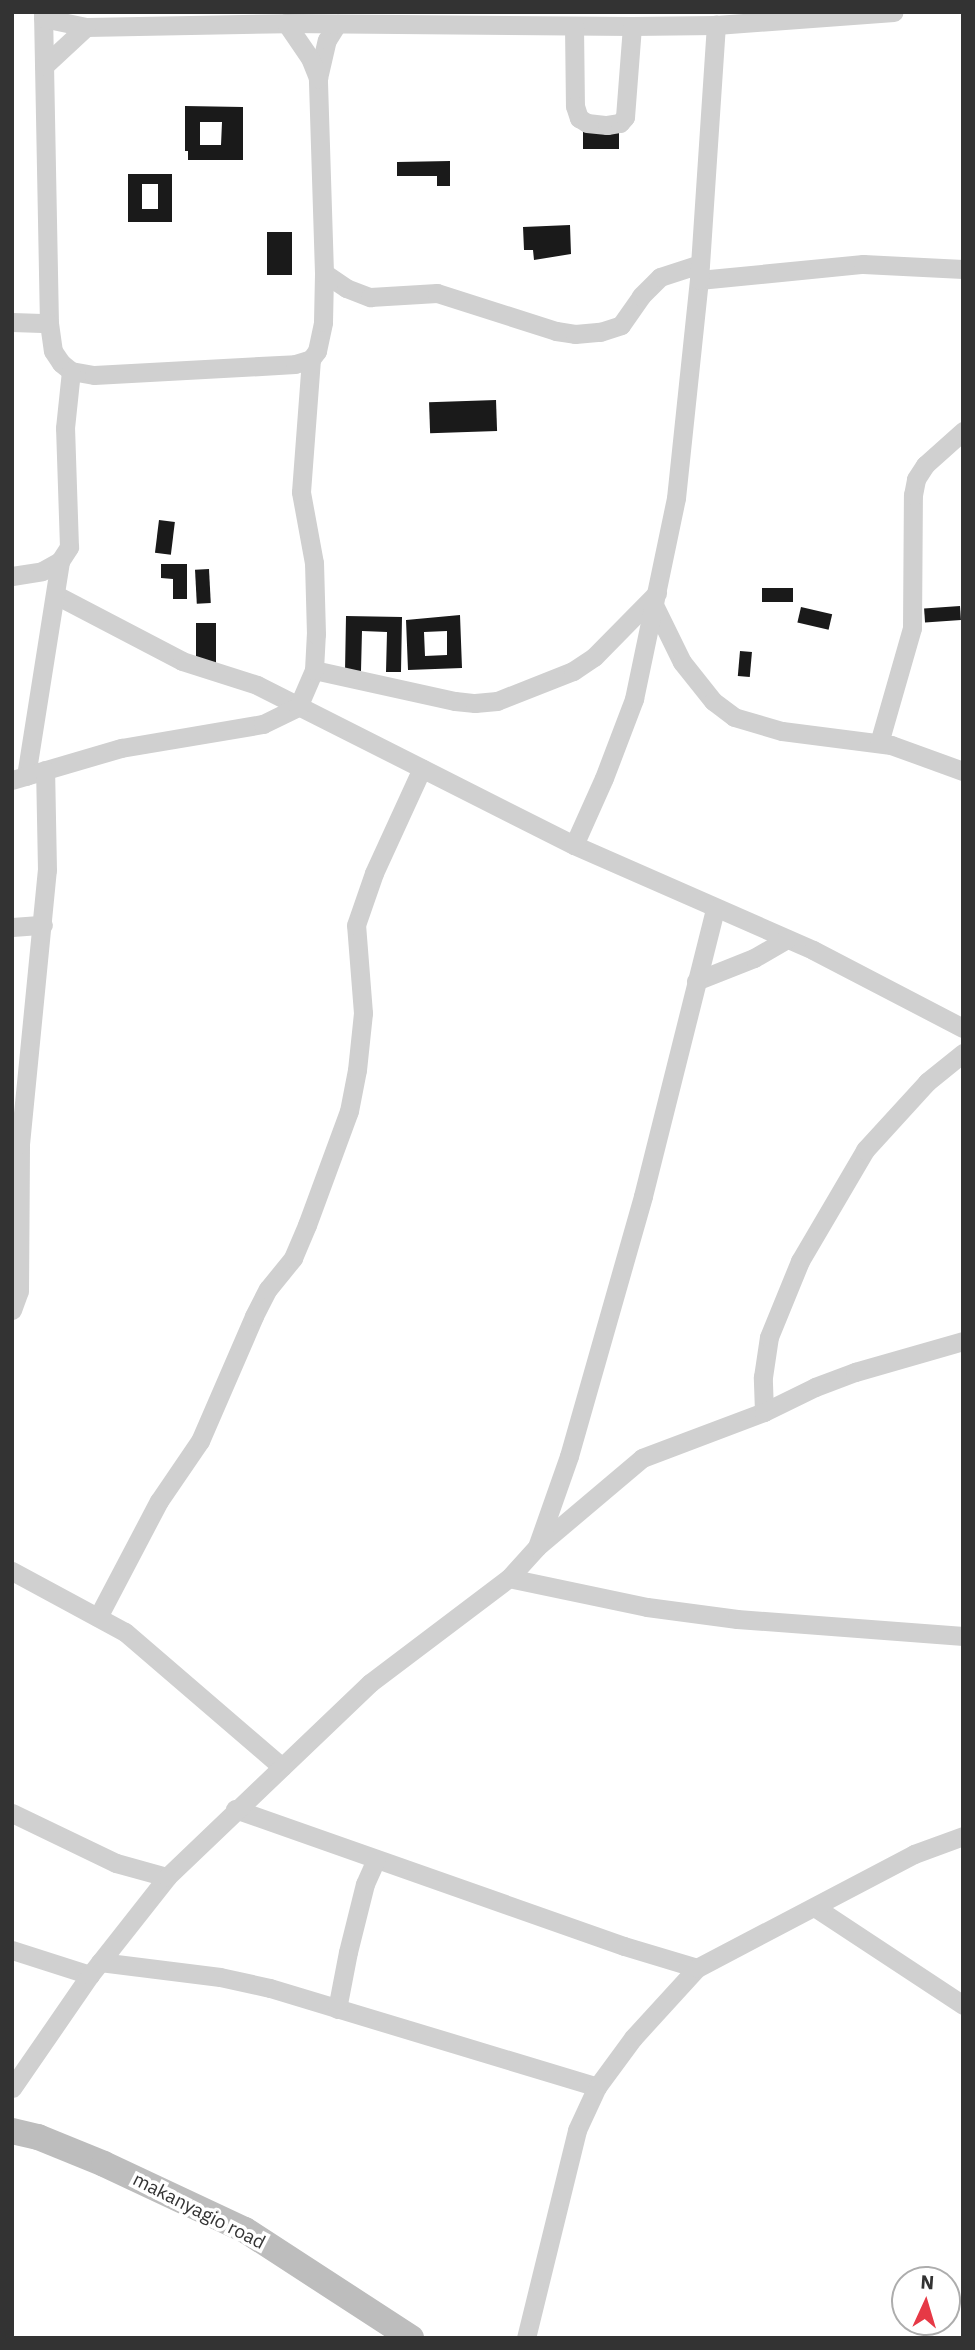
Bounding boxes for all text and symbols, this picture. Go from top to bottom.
street label: makanyagio road [129,2168,269,2254]
north arrow [891,2266,961,2336]
text: N [920,2270,935,2294]

